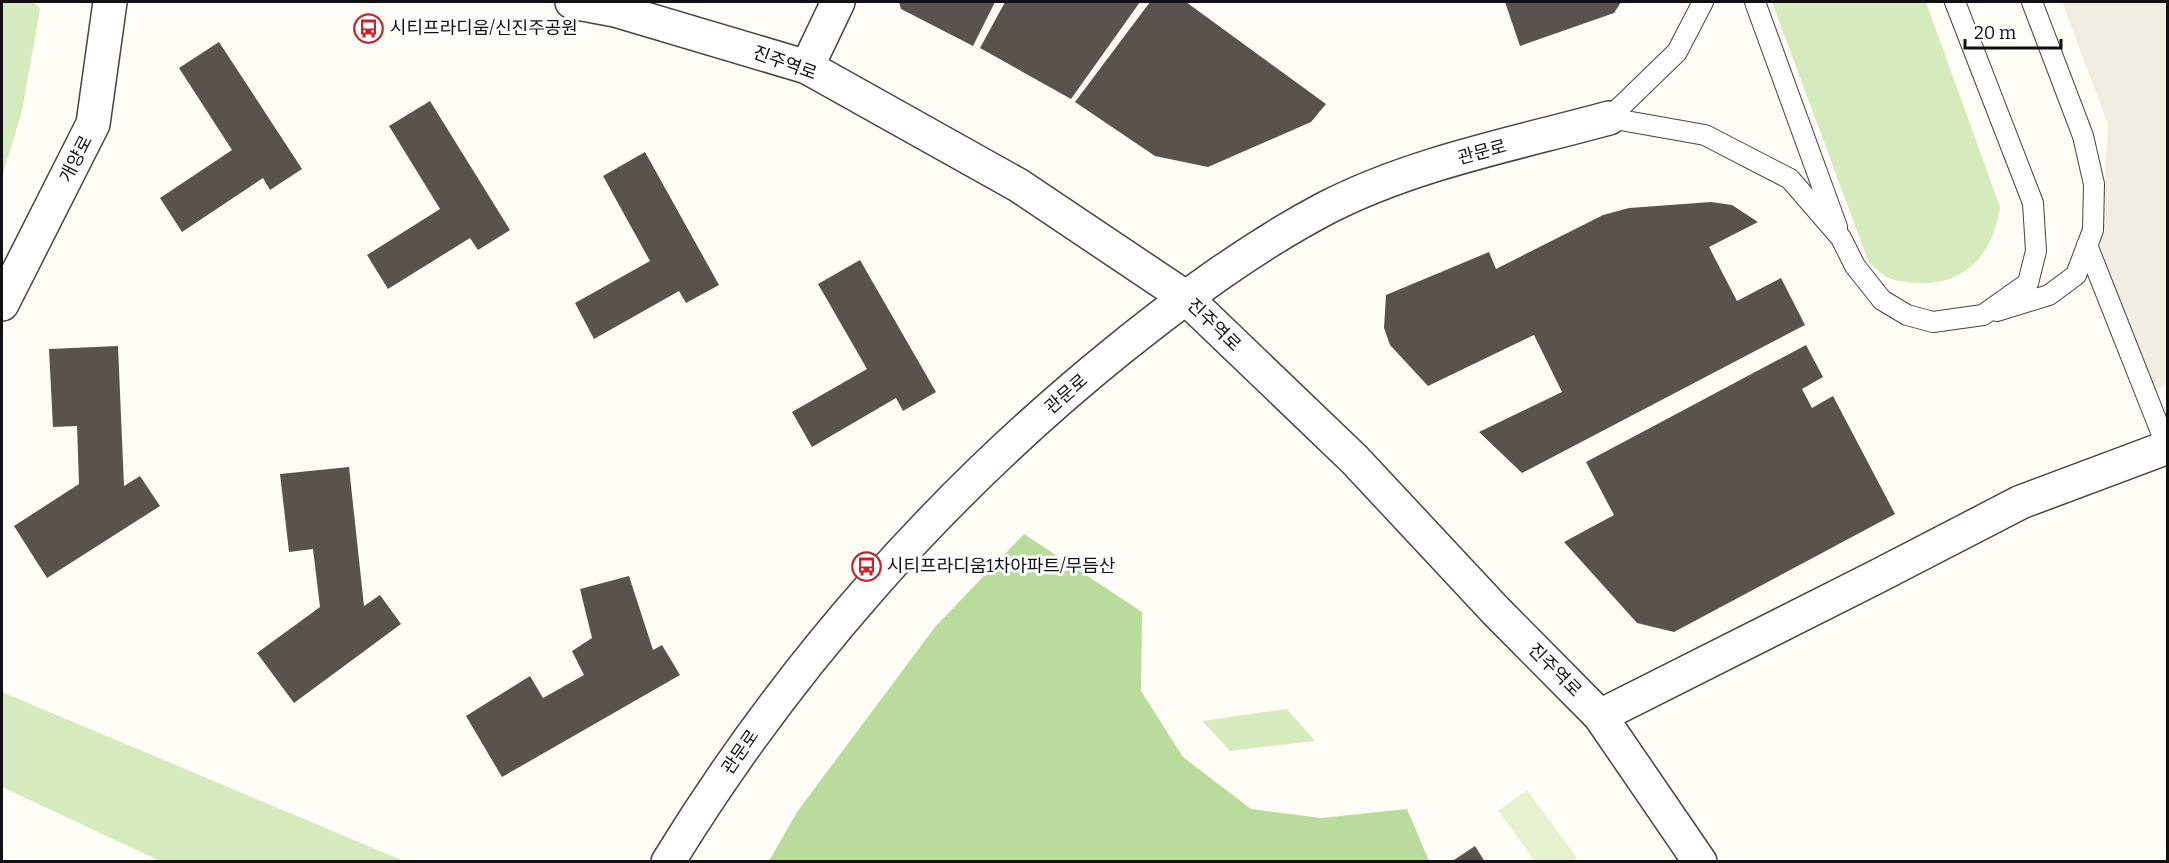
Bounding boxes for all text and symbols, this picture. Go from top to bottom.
bus stop icon: 시티프라디움/신진주공원 [353,12,385,44]
scale bar [1965,12,2061,50]
place label: 시티프라디움/신진주공원 [390,17,578,39]
text: 20 m [1974,22,2016,44]
street label: 진주역로 [750,41,820,85]
street label: 개양로 [55,132,97,186]
street label: 관문로 [1455,135,1509,169]
street label: 진주역로 [1183,294,1245,356]
street label: 관문로 [1040,369,1092,419]
bus stop icon: 시티프라디움1차아파트/무듬산 [850,550,882,582]
place label: 시티프라디움1차아파트/무듬산 [887,555,1115,577]
street label: 진주역로 [1524,639,1586,701]
street label: 관문로 [717,725,763,779]

